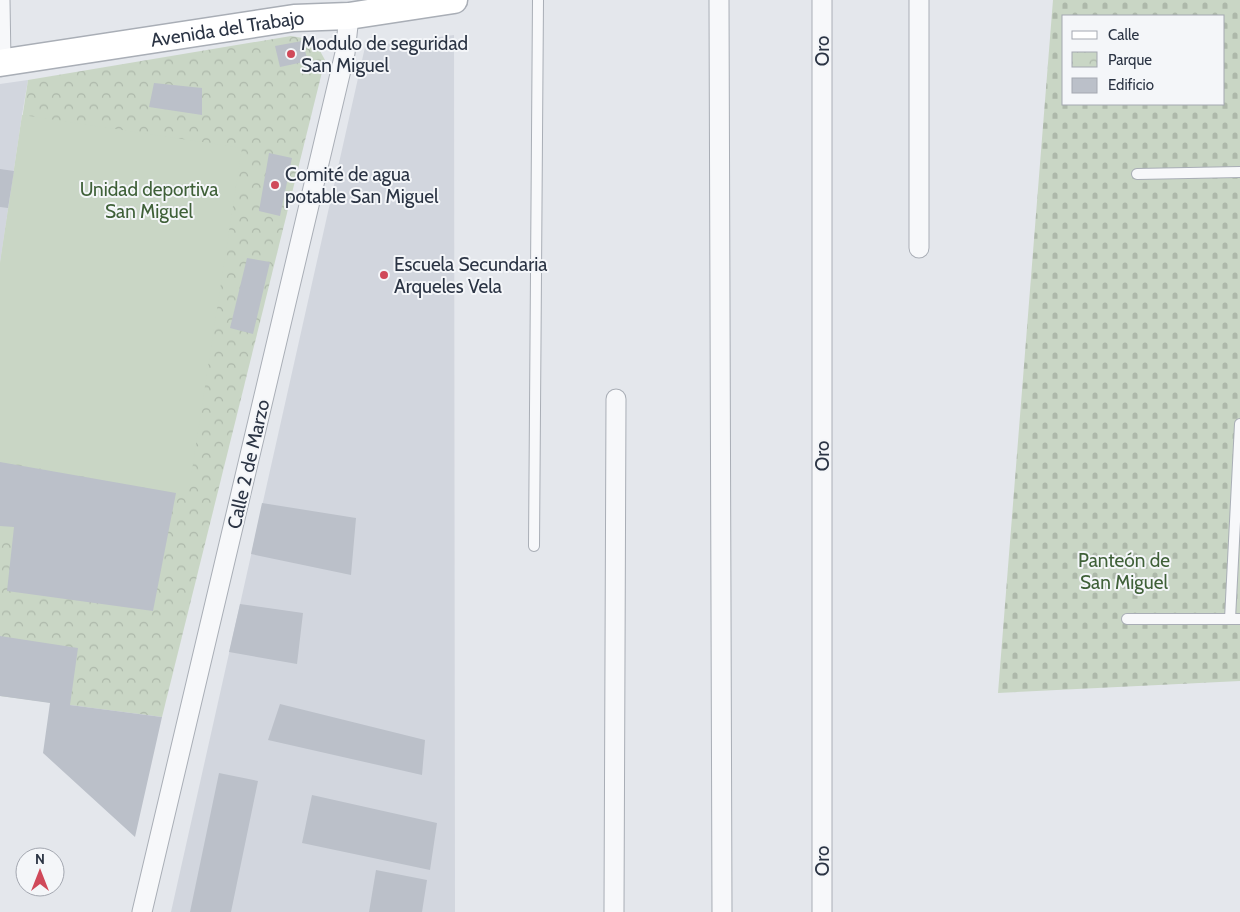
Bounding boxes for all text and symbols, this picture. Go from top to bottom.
street label: Avenida del Trabajo [149,7,305,52]
legend [1062,15,1225,105]
text: Calle [1108,26,1139,44]
place label: Modulo de seguridad San Miguel [301,32,468,77]
street label: Oro [811,36,834,66]
marker: Modulo de seguridad San Miguel [285,48,297,60]
text: Parque [1108,51,1152,69]
text: Edificio [1108,76,1154,94]
place label: Comité de agua potable San Miguel [285,163,439,208]
park label: Unidad deportiva San Miguel [80,178,218,223]
marker: Comité de agua potable San Miguel [269,179,281,191]
place label: Escuela Secundaria Arqueles Vela [394,253,547,298]
marker: Escuela Secundaria Arqueles Vela [378,269,390,281]
street label: Calle 2 de Marzo [222,397,275,531]
street label: Oro [811,441,834,471]
park label: Panteón de San Miguel [1078,549,1170,594]
street label: Oro [811,846,834,876]
north arrow [15,847,65,897]
text: N [35,850,45,868]

